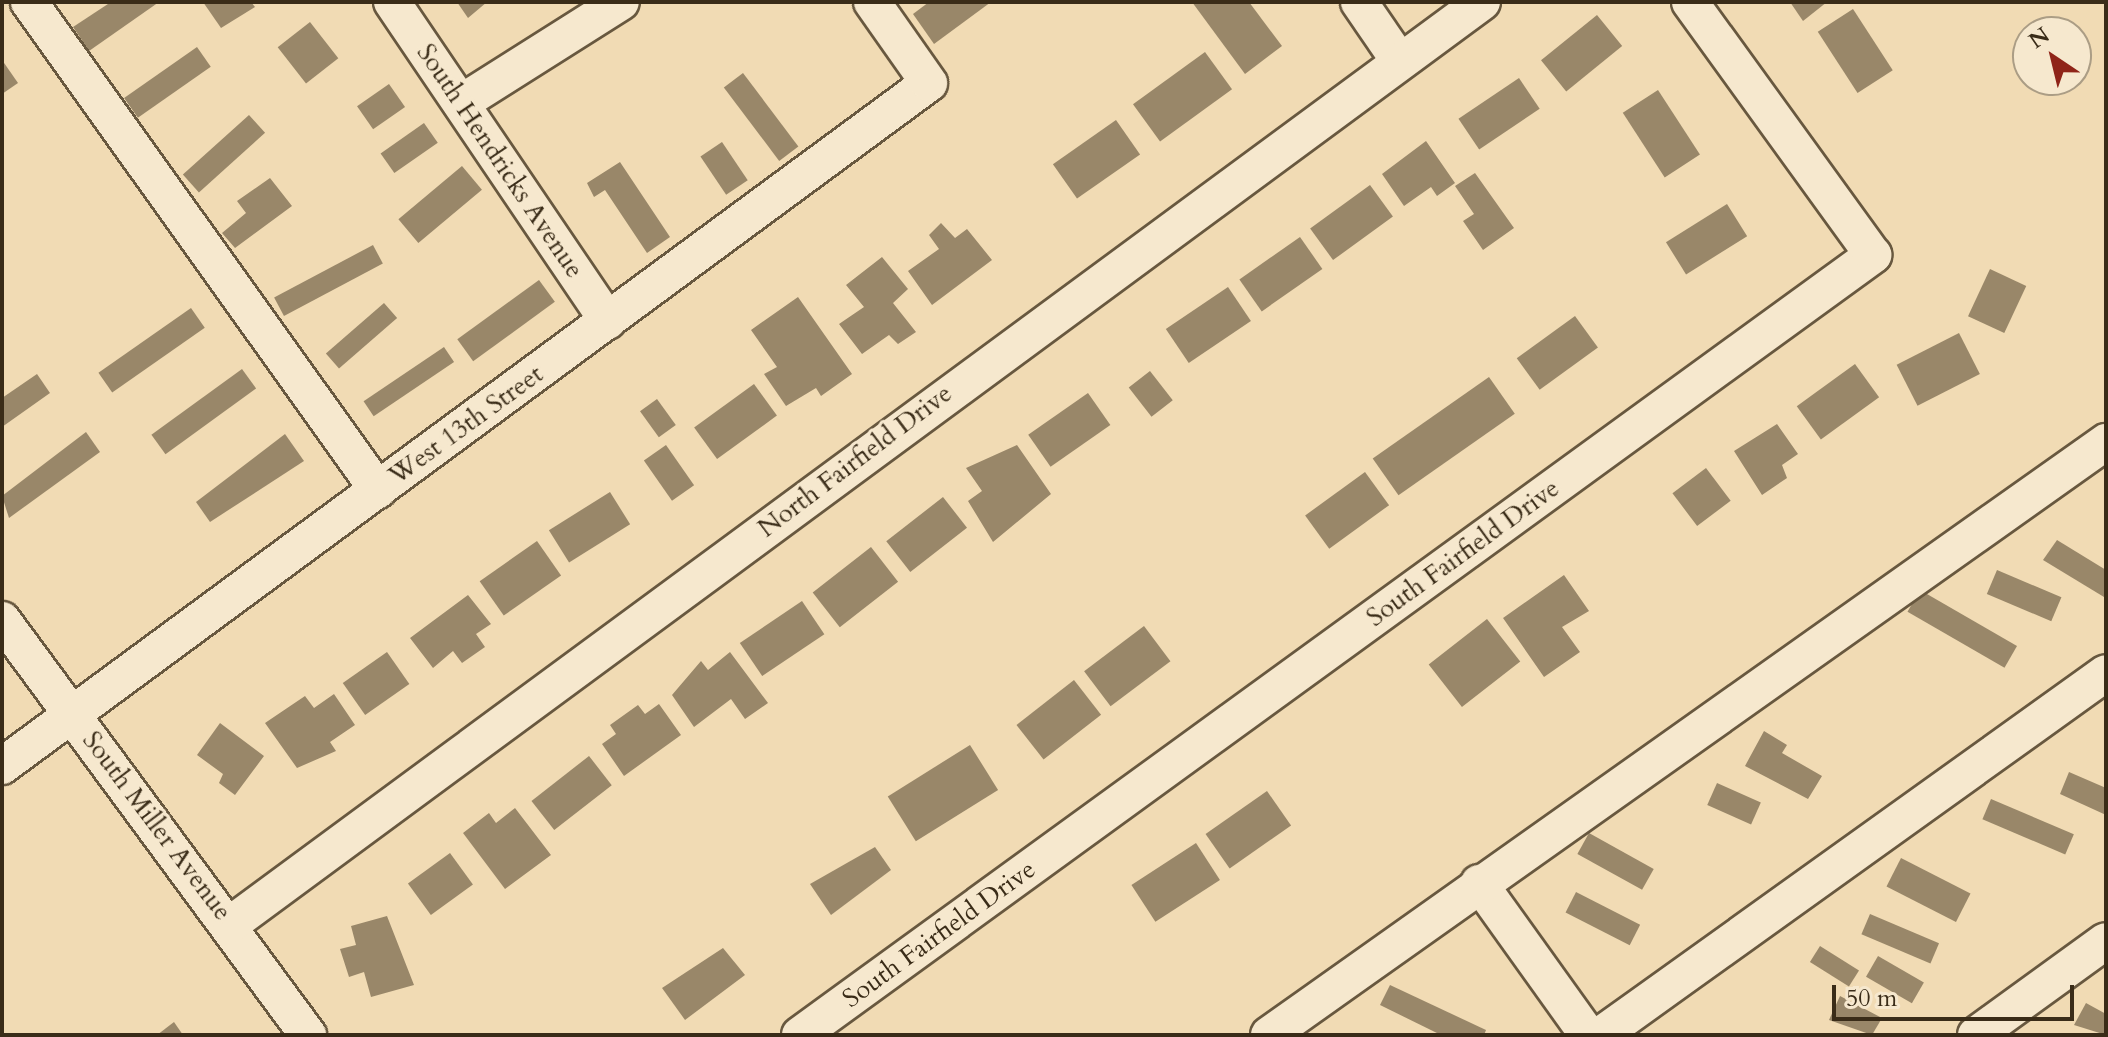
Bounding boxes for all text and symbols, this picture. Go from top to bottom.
north arrow [2012,16,2092,96]
text: N [2023,20,2056,56]
street label: South Hendricks Avenue [410,38,590,284]
street label: West 13th Street [383,359,549,491]
street label: North Fairfield Drive [752,378,958,544]
street label: South Fairfield Drive [1361,473,1565,633]
street label: South Miller Avenue [76,725,238,927]
street label: South Fairfield Drive [837,854,1041,1014]
scale bar [1836,969,2078,1019]
text: 50 m [1846,982,1897,1015]

